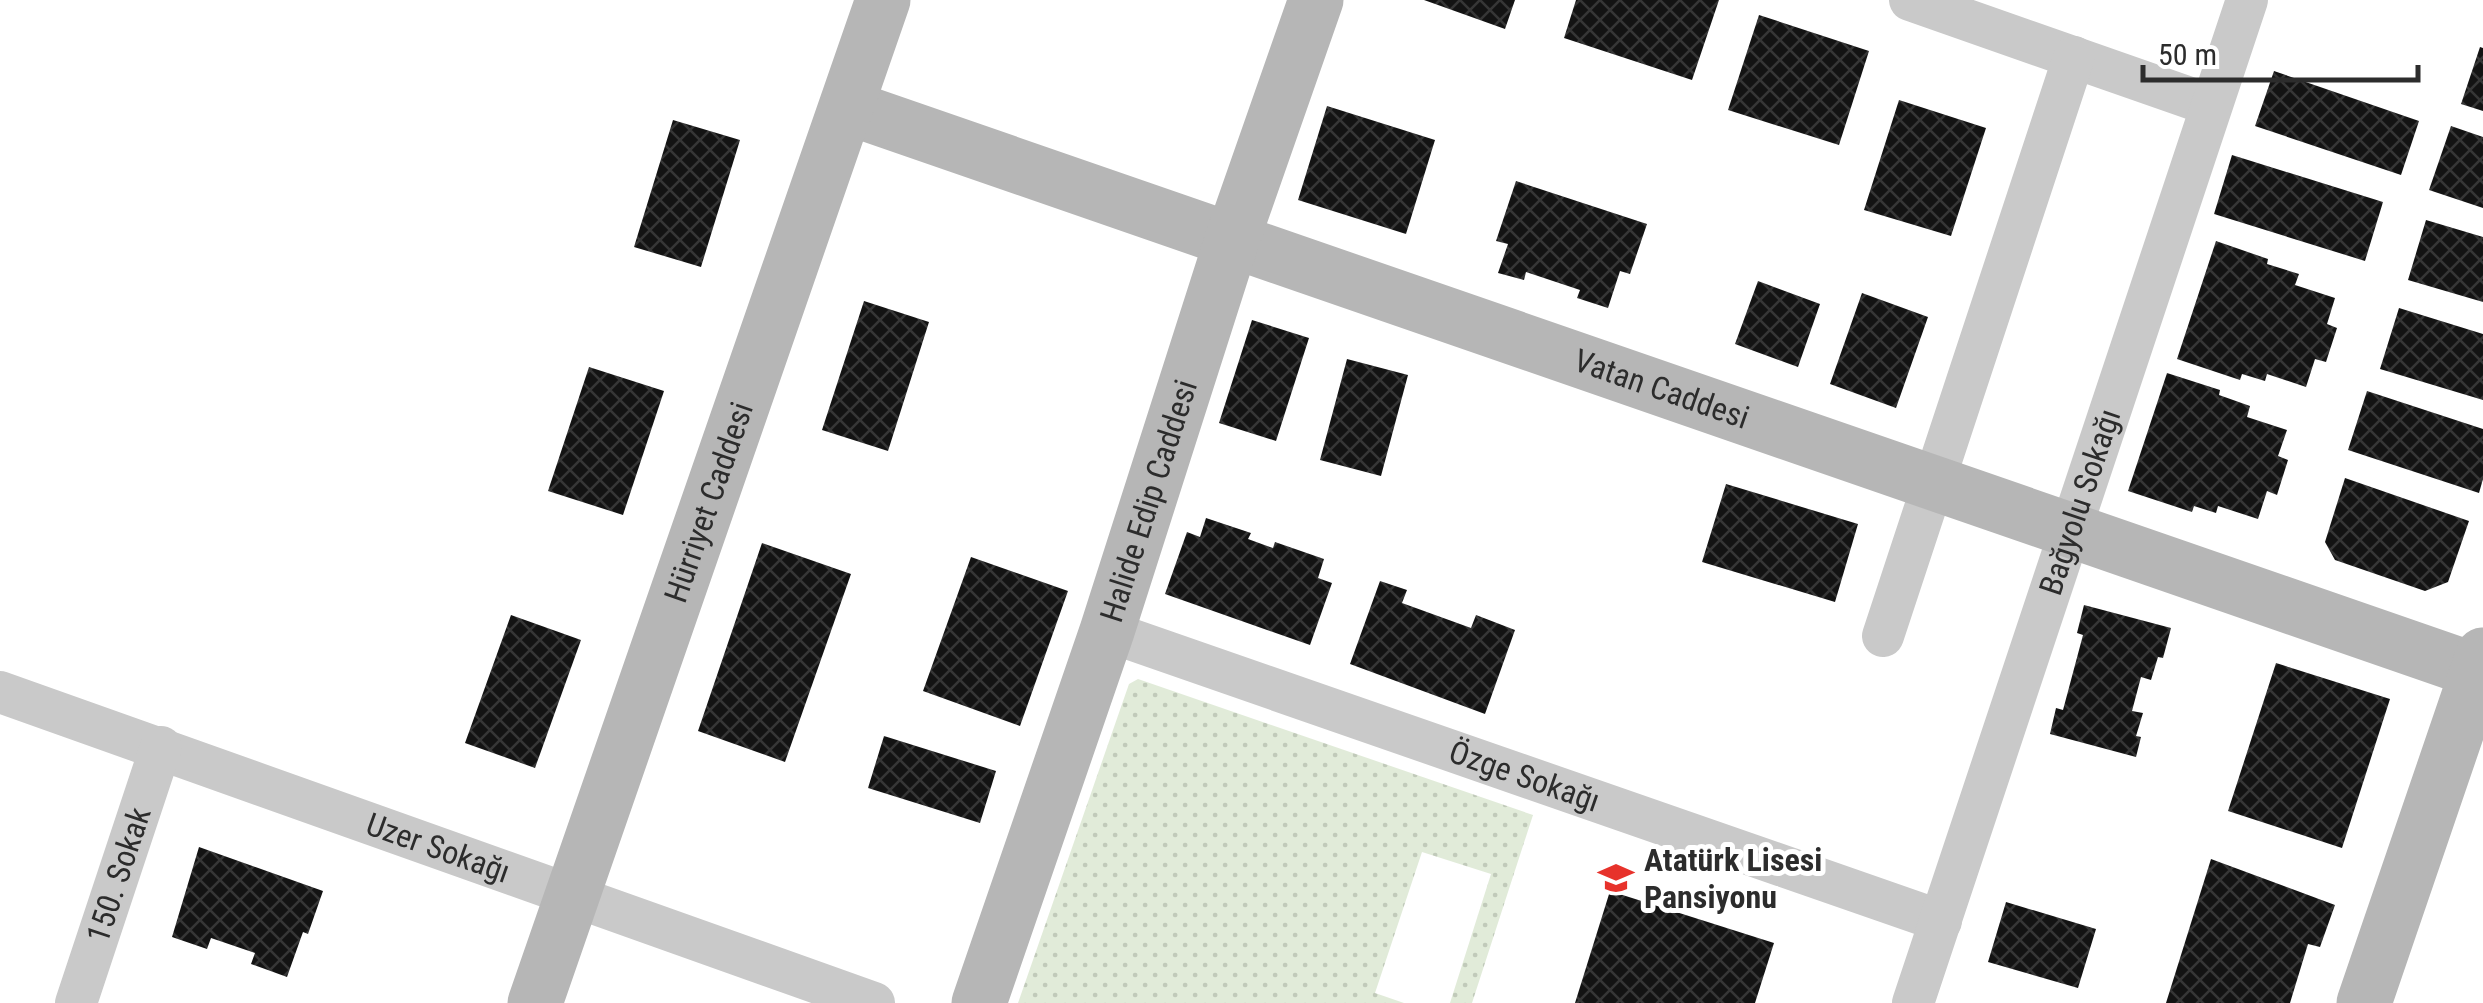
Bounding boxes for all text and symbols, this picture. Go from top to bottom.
scale bar [2143,20,2418,82]
text: 50 m [2158,37,2217,72]
street label: Vatan Caddesi [1569,341,1754,437]
street label: Halide Edip Caddesi [1092,375,1205,627]
street label: Hürriyet Caddesi [656,397,761,607]
street label: Bağyolu Sokağı [2031,404,2128,600]
street label: Özge Sokağı [1444,732,1605,820]
street label: 150. Sokak [78,802,159,947]
street label: Uzer Sokağı [361,805,515,891]
place label: Atatürk Lisesi Pansiyonu [1644,841,1822,916]
school or university icon: Atatürk Lisesi Pansiyonu [1597,859,1635,897]

